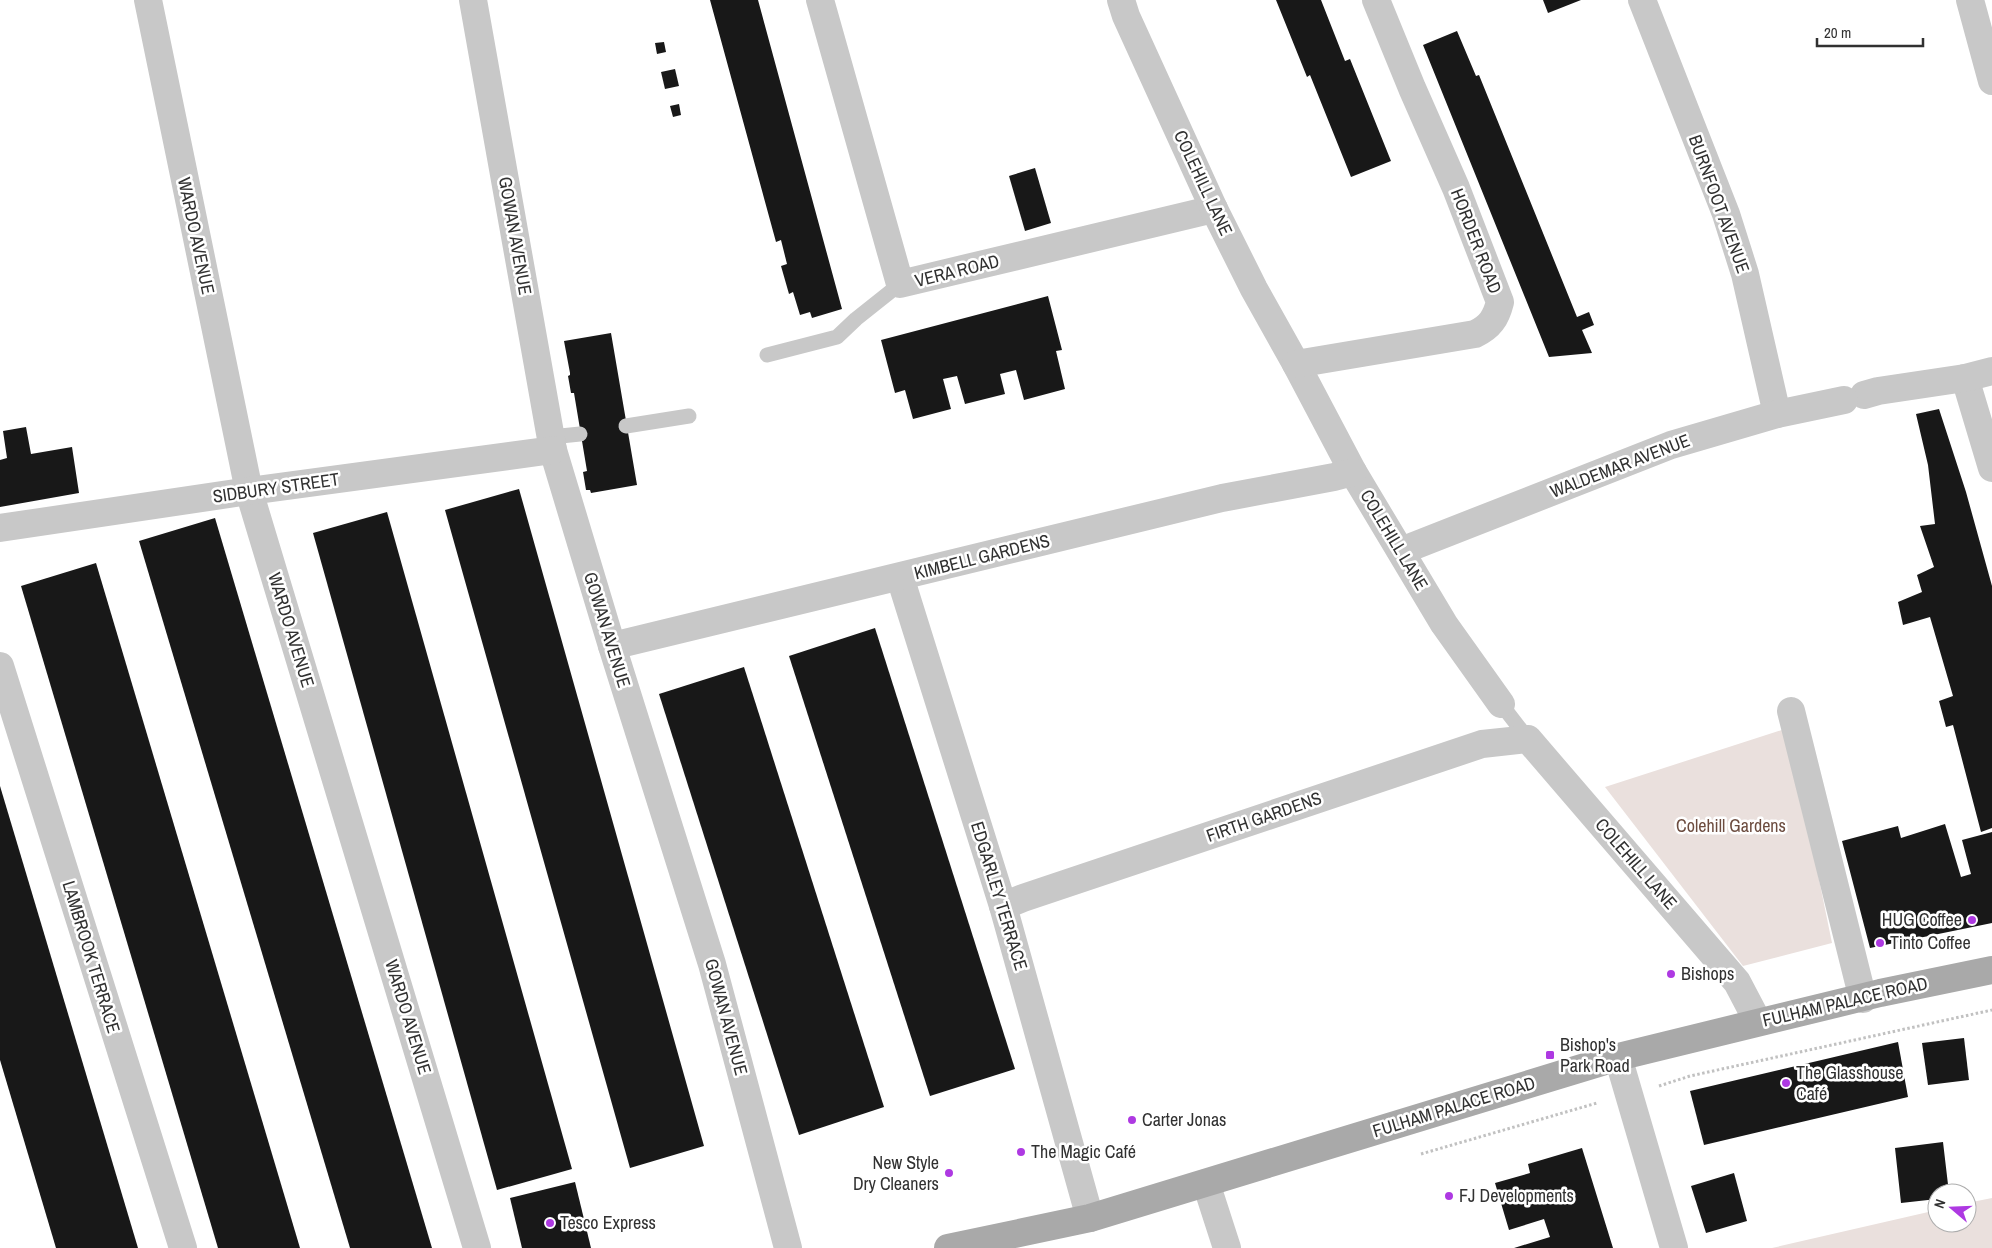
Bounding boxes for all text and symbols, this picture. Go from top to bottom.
scale bar [1817,15,1923,47]
text: 20 m [1824,22,1851,43]
street label: COLEHILL LANE [1168,126,1239,240]
street label: BURNFOOT AVENUE [1683,131,1756,276]
street label: WARDO AVENUE [172,175,221,297]
street label: GOWAN AVENUE [493,175,538,297]
street label: HORDER ROAD [1445,185,1508,297]
street label: VERA ROAD [912,248,1002,293]
street label: WALDEMAR AVENUE [1546,427,1693,504]
street label: SIDBURY STREET [211,466,341,509]
street label: COLEHILL LANE [1354,485,1434,595]
street label: KIMBELL GARDENS [911,528,1052,585]
street label: WARDO AVENUE [262,569,321,690]
street label: GOWAN AVENUE [578,569,637,691]
street label: FIRTH GARDENS [1203,785,1325,848]
street label: COLEHILL LANE [1590,813,1683,915]
park label: Colehill Gardens [1676,813,1786,838]
street label: EDGARLEY TERRACE [965,818,1034,973]
street label: LAMBROOK TERRACE [56,878,127,1036]
place label: HUG Coffee [1882,907,1962,932]
marker: HUG Coffee [1966,914,1978,926]
place label: Tinto Coffee [1890,930,1971,955]
marker: Tinto Coffee [1874,937,1886,949]
street label: WARDO AVENUE [379,956,438,1077]
street label: GOWAN AVENUE [699,956,754,1078]
place label: Bishops [1681,961,1734,986]
marker: Bishops [1665,968,1677,980]
street label: FULHAM PALACE ROAD [1760,970,1930,1033]
place label: Bishop's Park Road [1560,1032,1630,1078]
marker: Bishop's Park Road [1544,1049,1556,1061]
place label: The Glasshouse Café [1796,1060,1903,1106]
street label: FULHAM PALACE ROAD [1370,1070,1538,1143]
marker: The Glasshouse Café [1780,1077,1792,1089]
place label: Carter Jonas [1142,1107,1227,1132]
marker: Carter Jonas [1126,1114,1138,1126]
place label: The Magic Café [1031,1139,1136,1164]
marker: The Magic Café [1015,1146,1027,1158]
place label: New Style Dry Cleaners [853,1150,939,1196]
marker: New Style Dry Cleaners [943,1167,955,1179]
place label: FJ Developments [1459,1183,1574,1208]
north arrow [1927,1183,1977,1233]
marker: FJ Developments [1443,1190,1455,1202]
text: N [1930,1197,1950,1211]
place label: Tesco Express [560,1210,656,1235]
marker: Tesco Express [544,1217,556,1229]

